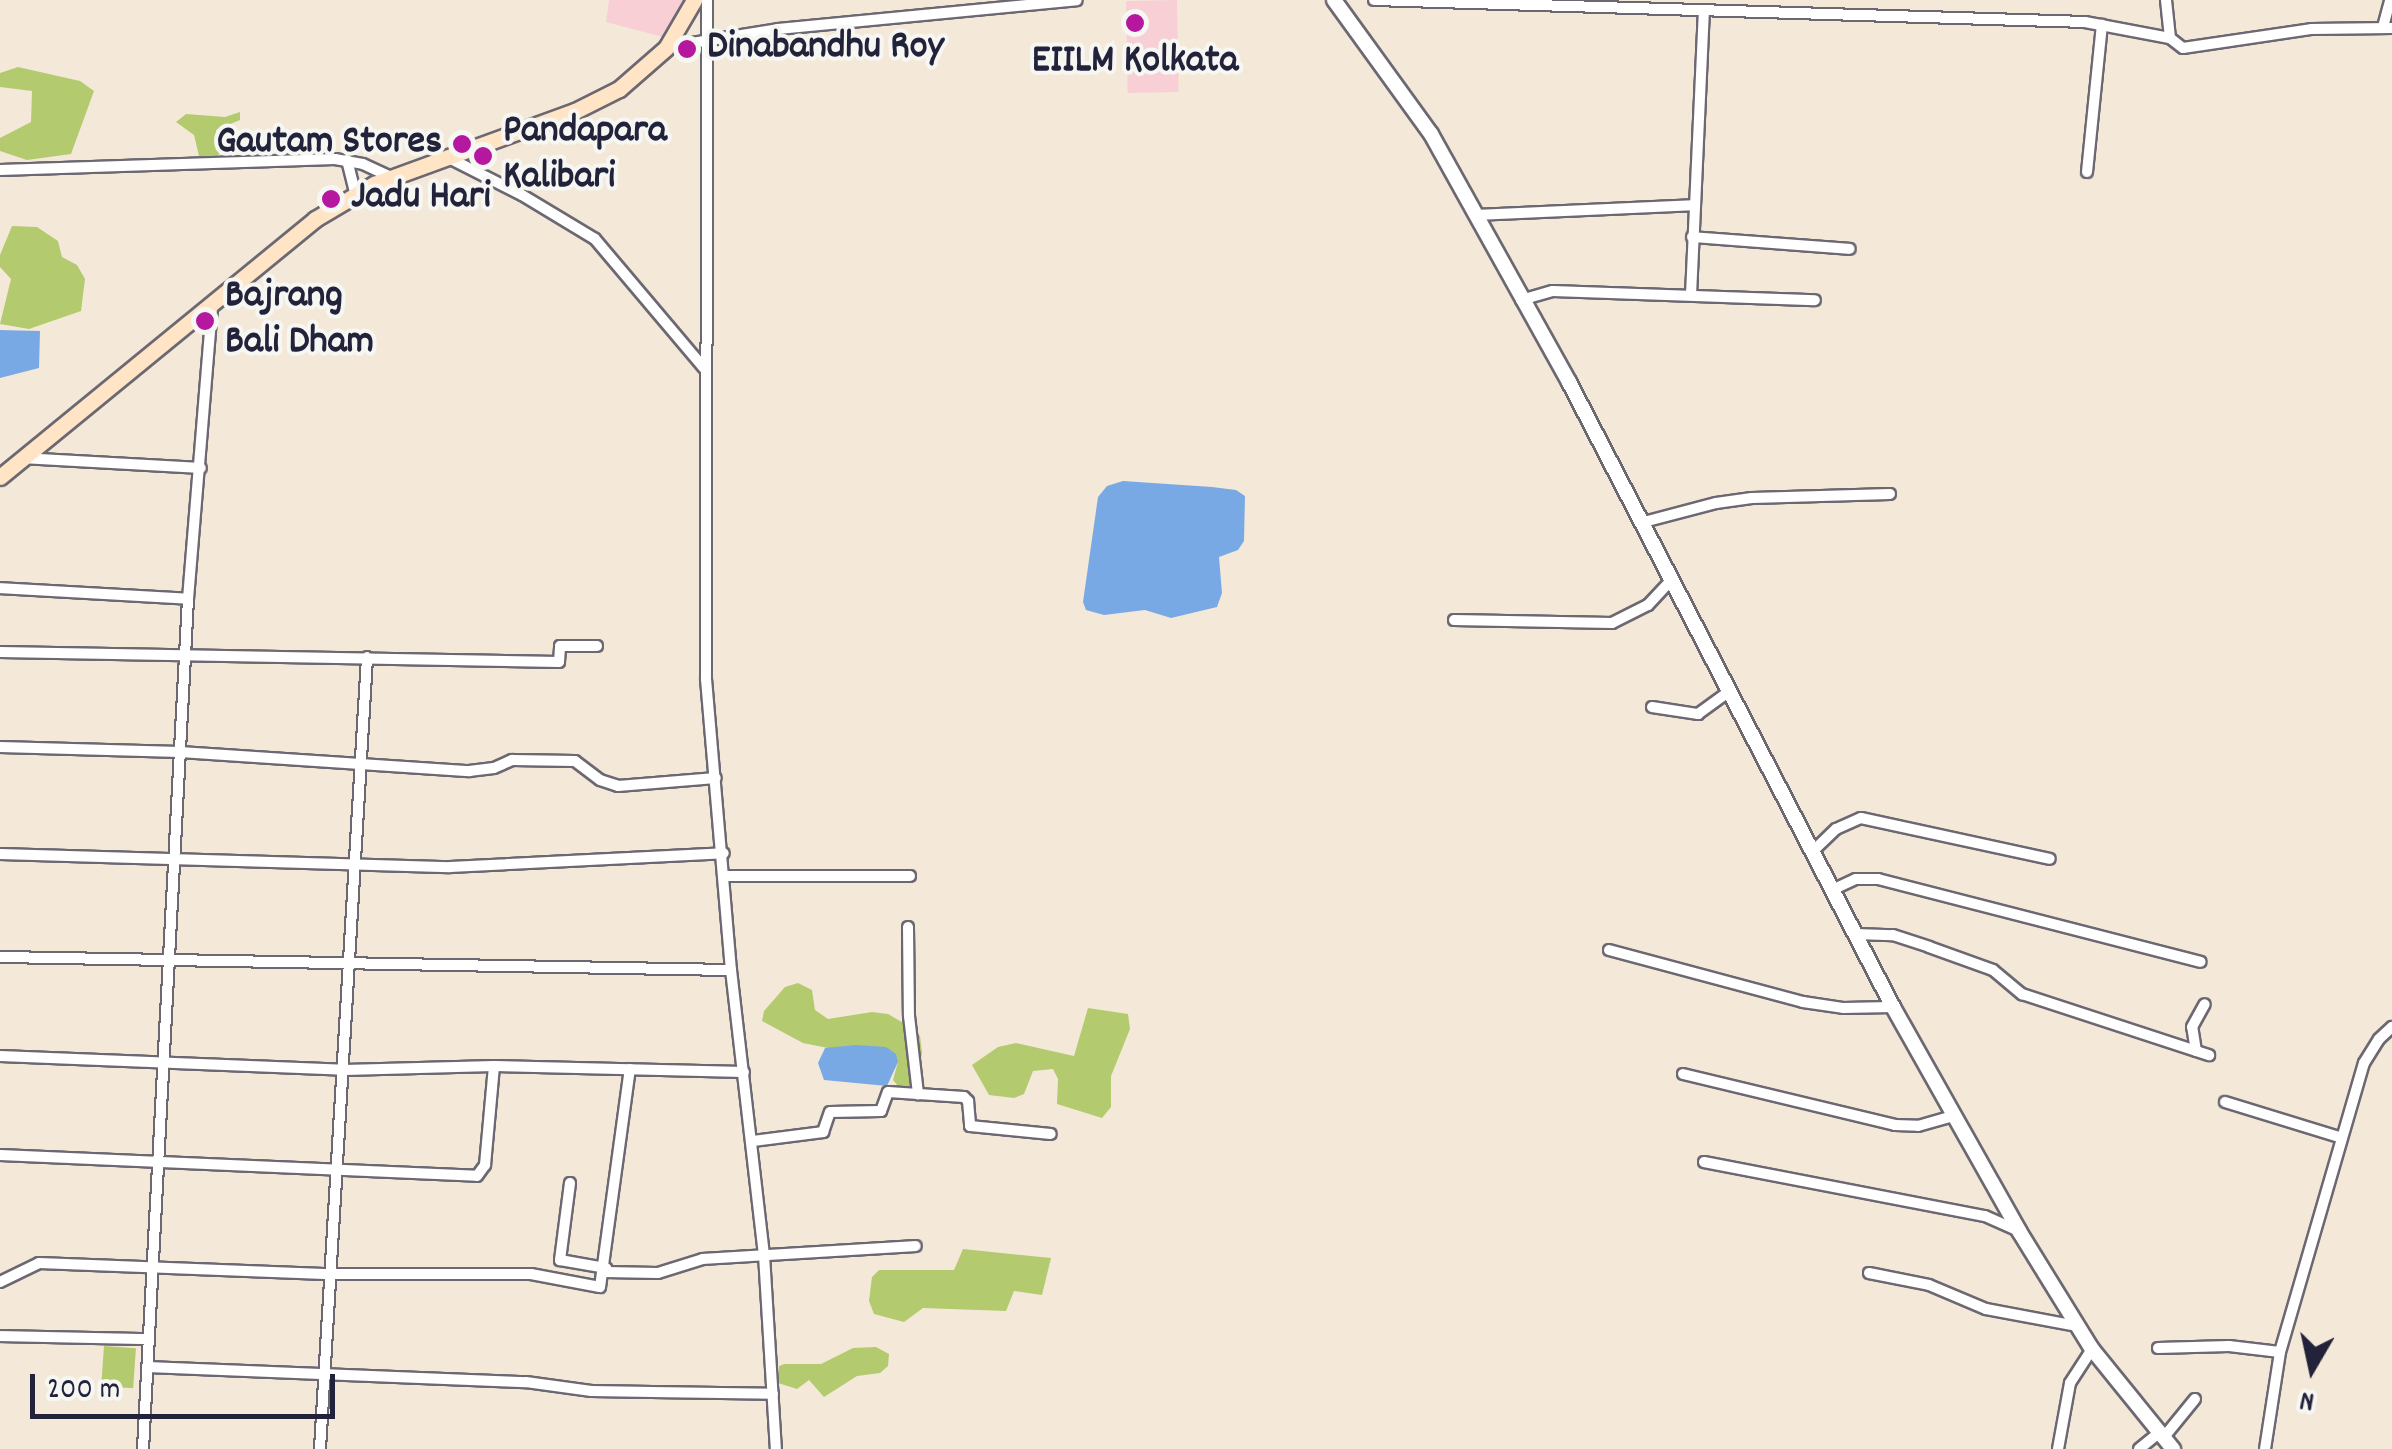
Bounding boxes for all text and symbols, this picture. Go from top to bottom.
marker: EIILM Kolkata [1124,12,1146,34]
place label: Dinabandhu Roy [707,25,944,73]
marker: Dinabandhu Roy [676,38,698,60]
place label: EIILM Kolkata [1032,39,1238,87]
place label: Pandapara Kalibari [503,109,667,203]
place label: Gautam Stores [216,120,442,168]
marker: Gautam Stores [451,133,473,155]
marker: Pandapara Kalibari [472,145,494,167]
place label: Jadu Hari [351,175,491,223]
marker: Jadu Hari [320,188,342,210]
place label: Bajrang Bali Dham [225,274,374,368]
marker: Bajrang Bali Dham [194,310,216,332]
north arrow [2262,1319,2362,1419]
scale bar [35,1354,340,1416]
text: 200 m [47,1370,120,1413]
text: N [2297,1378,2317,1419]

